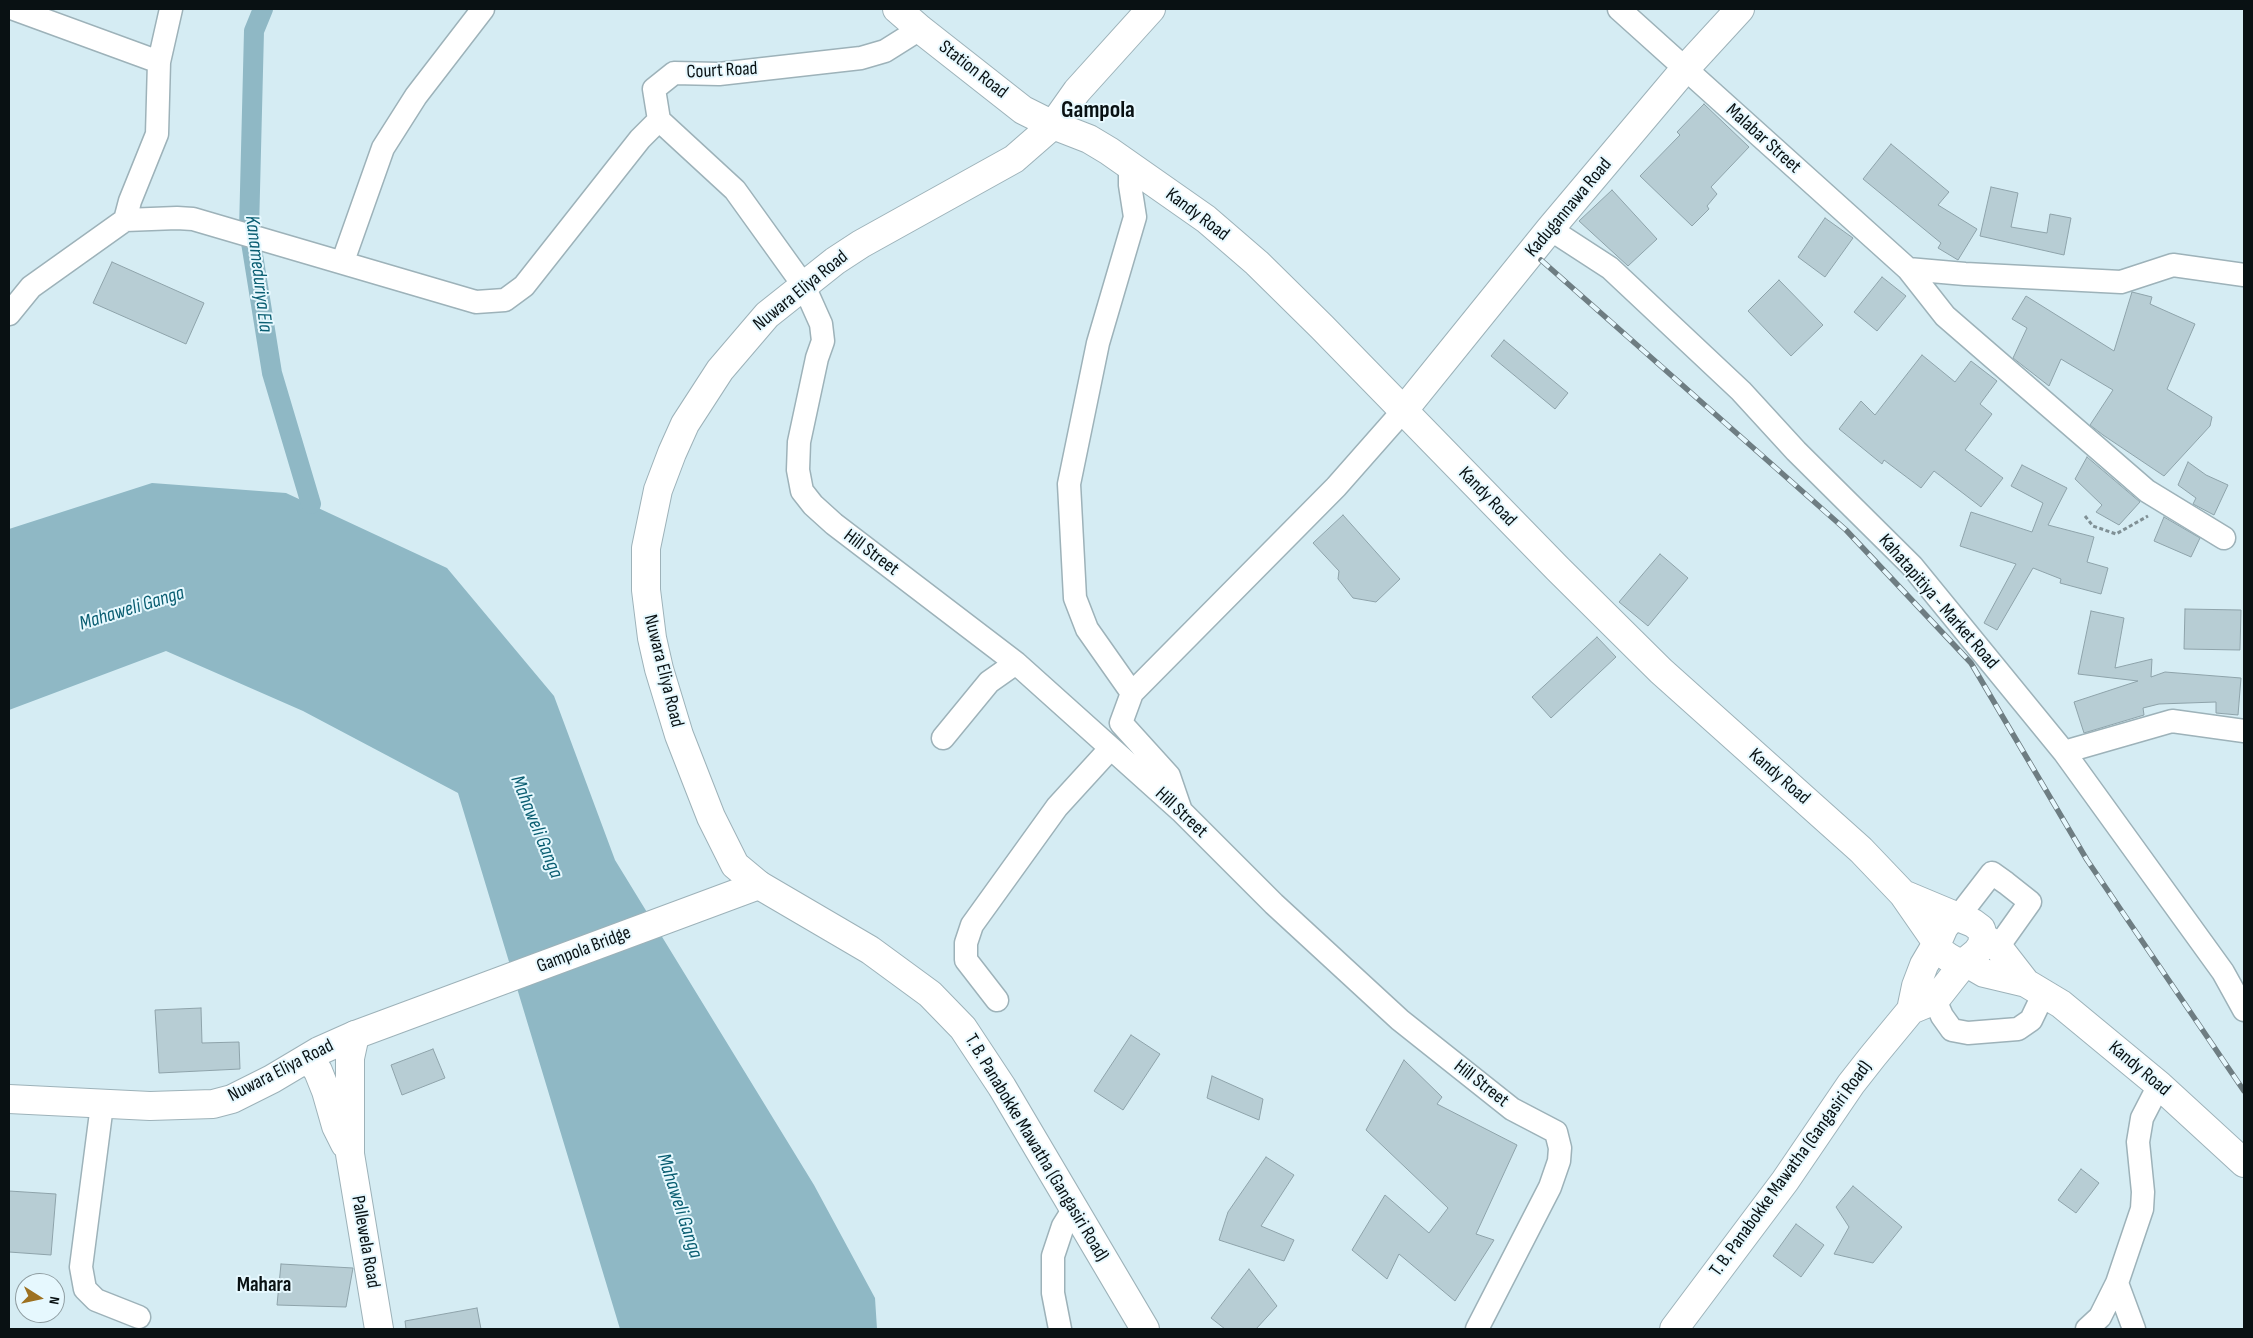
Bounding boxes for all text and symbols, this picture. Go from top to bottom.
street label: Station Road [934,36,1012,104]
street label: Court Road [686,58,758,84]
district label: Gampola [1061,97,1135,125]
street label: Malabar Street [1721,99,1805,179]
street label: Kadugannawa Road [1521,154,1617,262]
street label: Kandy Road [1161,184,1233,246]
water label: Kanameduriya Ela [239,214,277,334]
street label: Nuwara Eliya Road [749,246,853,336]
street label: Kandy Road [1453,463,1521,531]
street label: Hill Street [839,525,903,581]
street label: Kahatapitiya - Market Road [1873,530,2003,674]
water label: Mahaweli Ganga [77,582,187,636]
street label: Nuwara Eliya Road [638,612,688,730]
street label: Kandy Road [1744,744,1814,810]
water label: Mahaweli Ganga [505,772,567,882]
street label: Hill Street [1150,783,1212,843]
street label: Gampola Bridge [534,922,634,978]
street label: T. B. Panabokke Mawatha (Gangasiri Road) [959,1030,1113,1266]
street label: Nuwara Eliya Road [225,1035,337,1107]
street label: Kandy Road [2103,1037,2175,1101]
street label: Hill Street [1449,1056,1513,1112]
street label: T. B. Panabokke Mawatha (Gangasiri Road) [1705,1057,1877,1281]
water label: Mahaweli Ganga [651,1151,707,1261]
street label: Pallewela Road [346,1194,384,1290]
north arrow [15,1273,65,1323]
district label: Mahara [237,1273,291,1299]
text: N [45,1295,63,1306]

